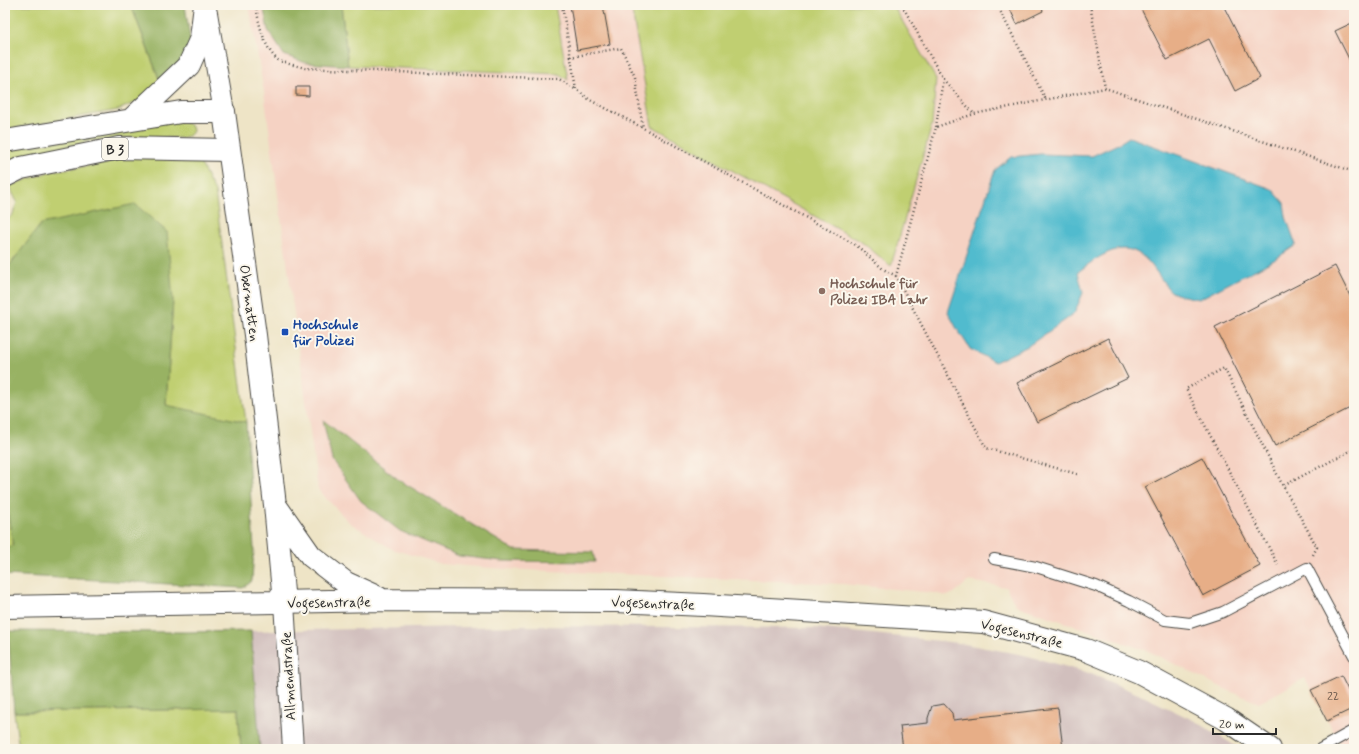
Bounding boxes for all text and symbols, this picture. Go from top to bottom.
road number: B 3 [102,138,128,160]
street label: Obermatten [235,264,263,343]
place label: Hochschule für Polizei IBA Lahr [830,275,928,309]
marker: Hochschule für Polizei IBA Lahr [817,286,827,296]
place label: Hochschule für Polizei [292,316,359,350]
marker: Hochschule für Polizei [280,327,290,337]
street label: Vogesenstraße [287,593,371,615]
street label: Vogesenstraße [611,594,695,616]
street label: Vogesenstraße [978,615,1065,655]
street label: Allmendstraße [278,631,300,721]
house number: 22 [1327,689,1339,705]
scale bar [1213,710,1276,736]
text: 20 m [1219,717,1245,733]

